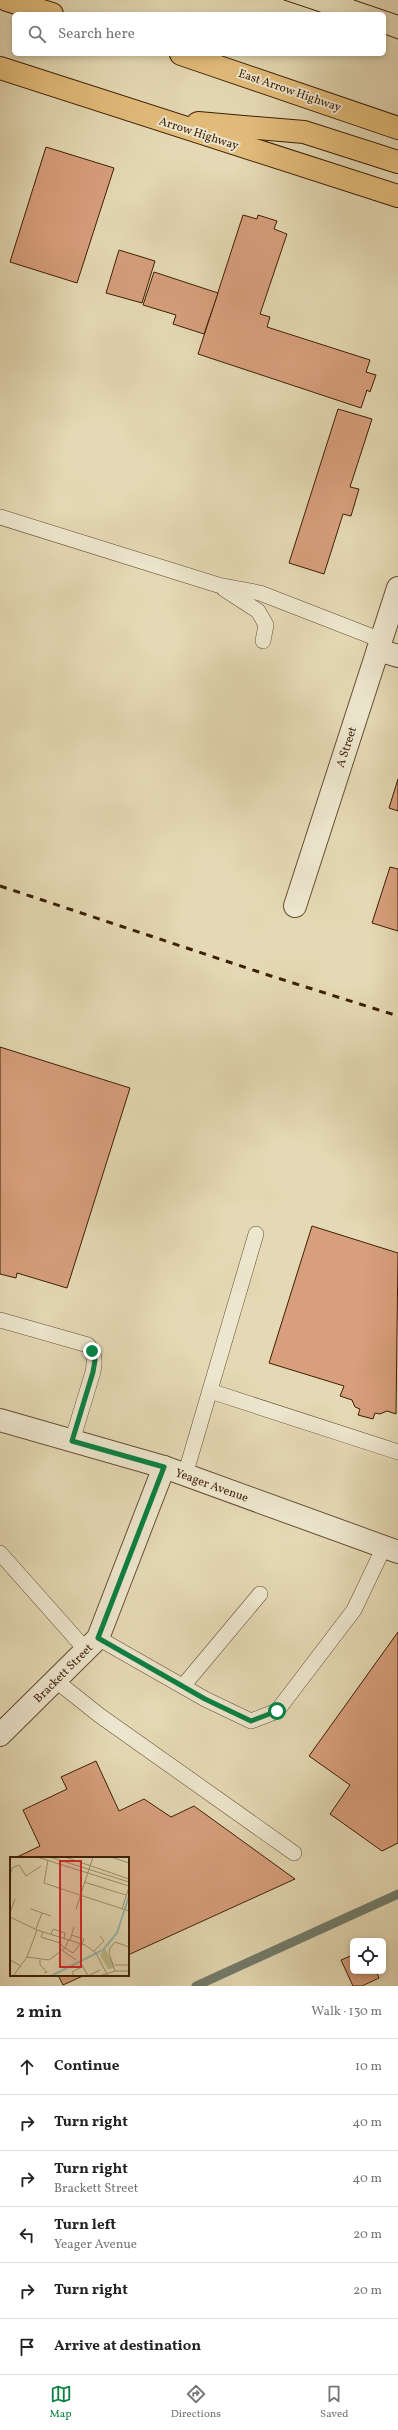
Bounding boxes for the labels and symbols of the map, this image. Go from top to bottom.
street label: East Arrow Highway [236,66,344,116]
street label: Arrow Highway [157,114,241,155]
street label: A Street [333,725,361,770]
route end [83,1342,101,1360]
street label: Yeager Avenue [173,1465,251,1507]
street label: Brackett Street [31,1641,97,1707]
route start [268,1702,286,1720]
inset map [10,1857,129,1976]

